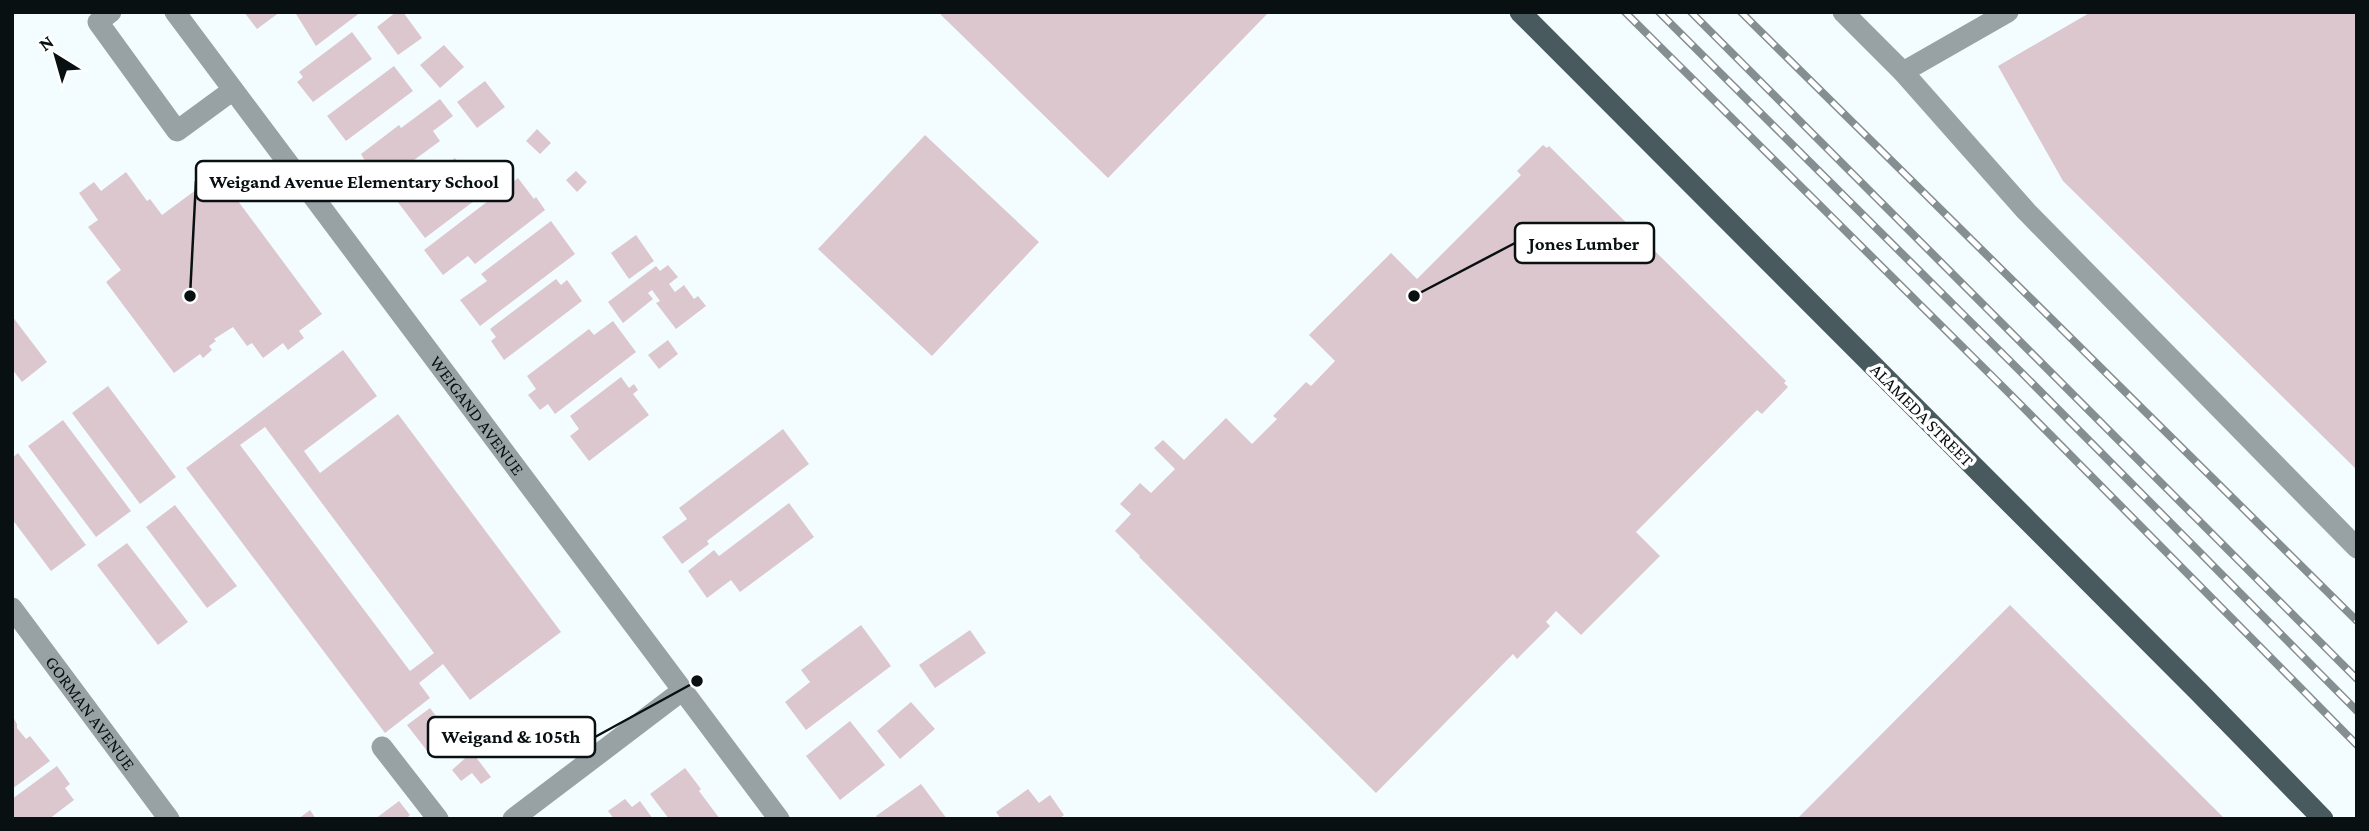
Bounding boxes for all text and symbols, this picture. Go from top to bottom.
north arrow [21,21,91,91]
text: N [35,31,58,55]
callout: Weigand Avenue Elementary School [196,161,513,201]
text: Weigand Avenue Elementary School [208,171,499,192]
callout: Jones Lumber [1515,223,1654,263]
text: Jones Lumber [1527,233,1640,254]
street label: WEIGAND AVENUE [426,352,528,479]
street label: ALAMEDA STREET [1866,359,1978,471]
street label: GORMAN AVENUE [41,652,139,774]
callout: Weigand & 105th [428,717,595,757]
text: Weigand & 105th [441,726,581,747]

